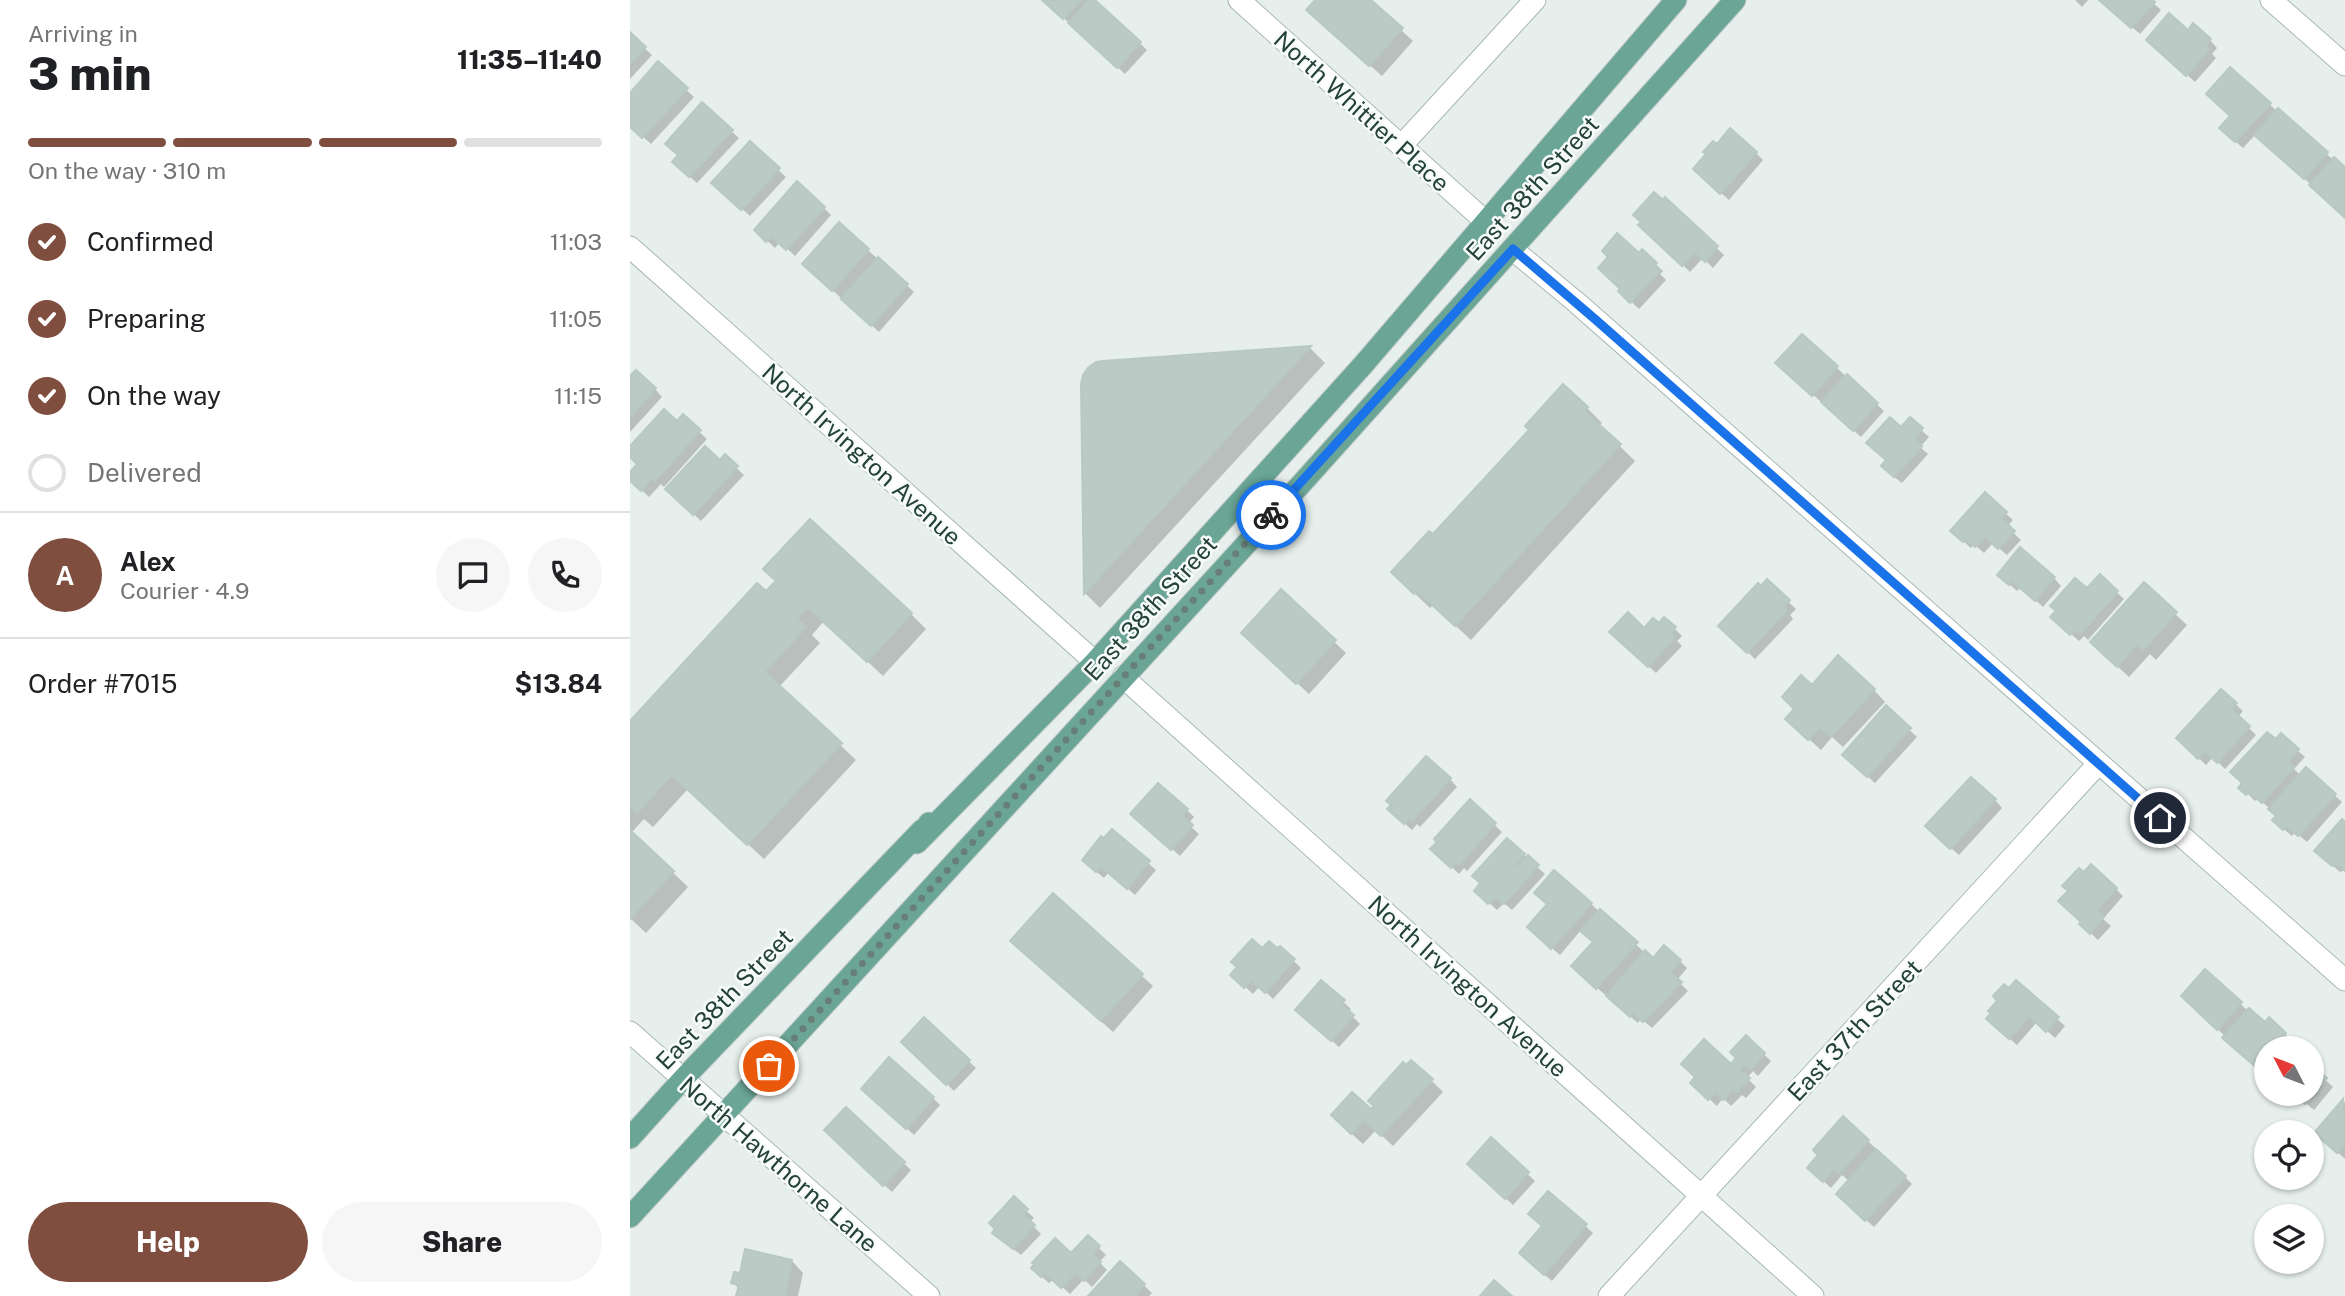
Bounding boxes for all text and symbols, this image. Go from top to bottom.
text: Arriving in [28,20,138,47]
street label: North Whittier Place [1269,25,1455,197]
text: 11:35–11:40 [457,44,602,75]
text: 3 min [28,46,152,100]
street label: East 38th Street [1460,110,1604,266]
text: On the way · 310 m [28,157,226,184]
icon: check [28,223,66,261]
text: Confirmed [87,226,214,257]
text: 11:03 [550,228,602,255]
icon: check [28,300,66,338]
text: Preparing [87,303,206,334]
text: 11:05 [549,305,602,332]
street label: North Irvington Avenue [757,357,967,551]
icon: check [28,377,66,415]
text: On the way [87,380,221,411]
text: 11:15 [554,382,602,409]
text: Delivered [87,457,202,488]
courier [1236,480,1306,550]
icon: bike [1252,496,1290,534]
street label: East 38th Street [1078,530,1222,686]
button: chat [436,538,510,612]
button: phone [528,538,602,612]
text: Alex [120,546,176,577]
text: A [56,560,74,591]
text: Courier · 4.9 [120,577,249,604]
text: Order #7015 [28,668,178,699]
text: $13.84 [514,668,602,699]
pin [2130,788,2190,848]
icon: home [2141,799,2179,837]
street label: North Irvington Avenue [1363,889,1573,1083]
street label: East 38th Street [650,923,798,1075]
street label: East 37th Street [1781,953,1927,1107]
pin [739,1036,799,1096]
north arrow [2254,1036,2324,1106]
map controls [2254,1036,2324,1274]
icon: bag [750,1047,788,1085]
street label: North Hawthorne Lane [674,1070,884,1258]
button: locate [2254,1120,2324,1190]
button: Help [28,1202,308,1282]
button: Share [322,1202,602,1282]
button: layers [2254,1204,2324,1274]

